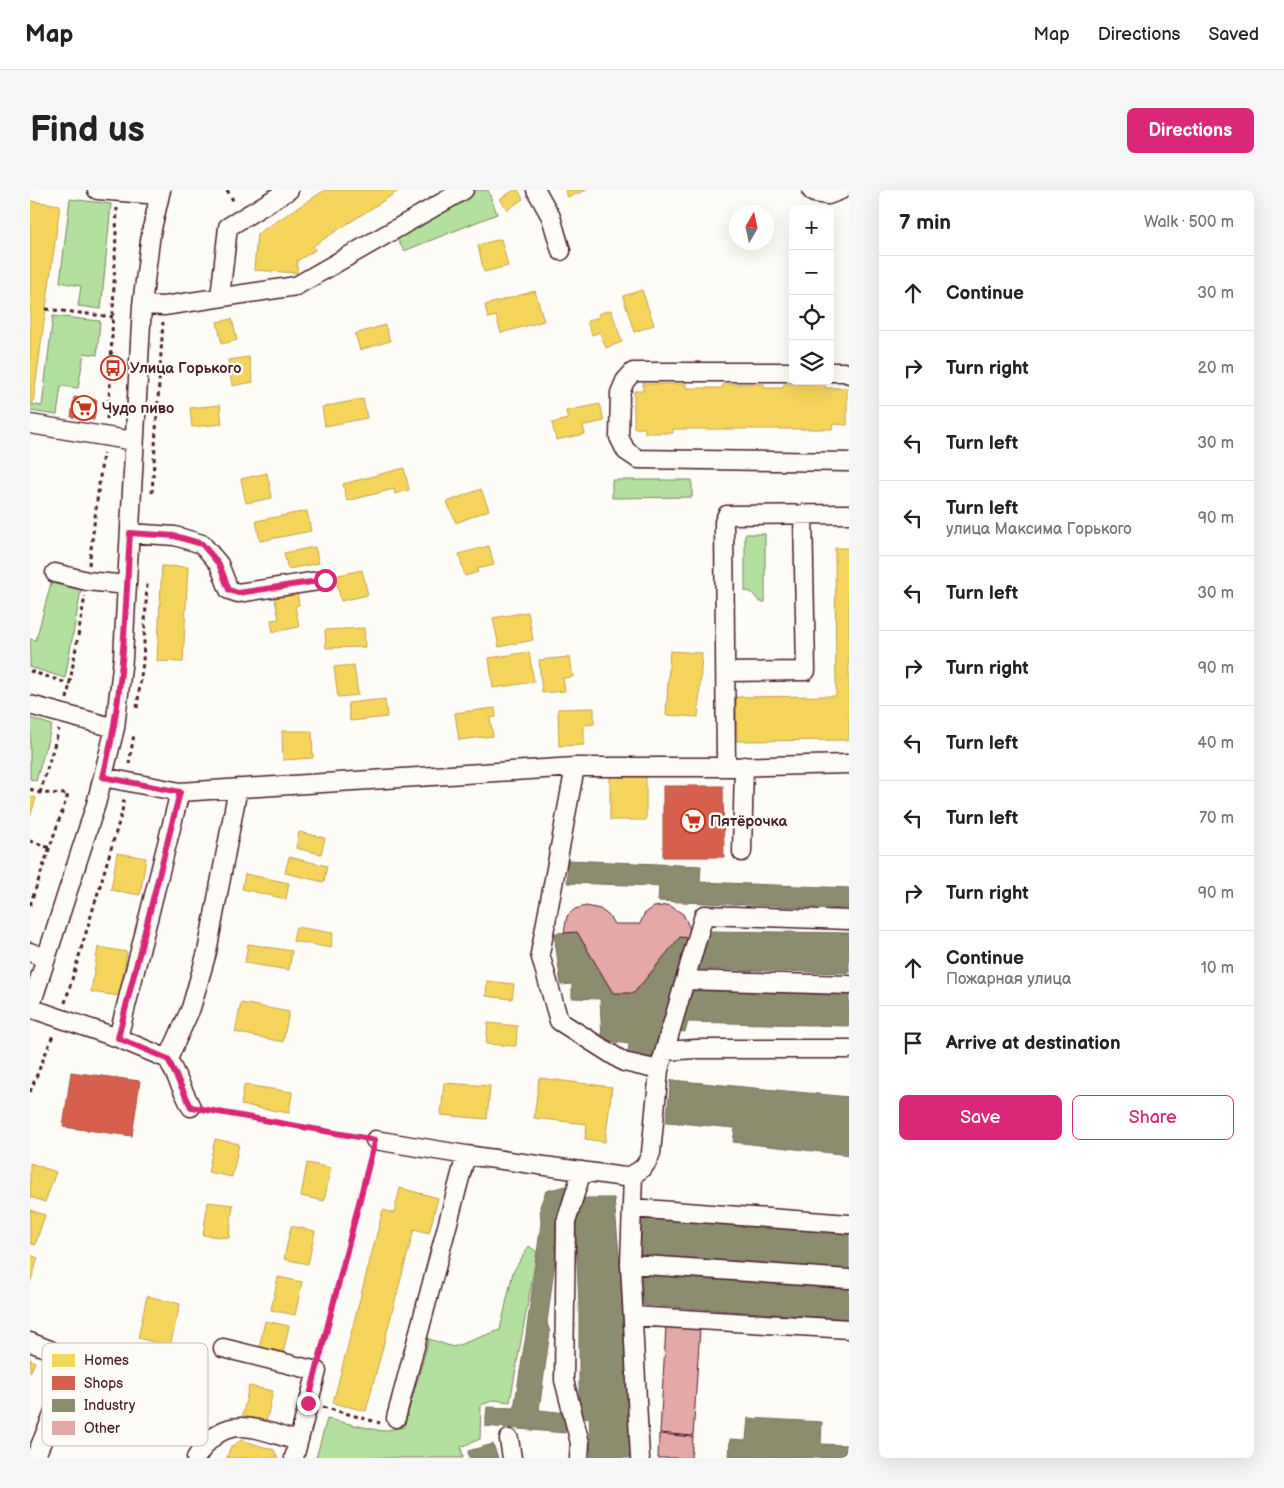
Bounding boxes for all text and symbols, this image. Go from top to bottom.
text: Map [25,20,73,49]
text: Map [1034,24,1070,45]
text: Directions [1098,24,1180,45]
text: Saved [1208,24,1259,45]
button: Directions [1127,108,1254,153]
text: Find us [30,109,145,152]
north arrow [729,205,774,250]
map controls [789,205,834,385]
button: + [789,205,834,250]
text: 7 min [899,210,951,235]
text: Walk · 500 m [1144,213,1234,232]
button: − [789,250,834,295]
icon: ahead [899,279,927,307]
text: Continue [946,282,1024,305]
text: 30 m [1197,284,1234,303]
button: locate [789,295,834,340]
button: layers [789,340,834,385]
icon: right [899,354,927,382]
bus stop icon: Улица Горького [100,355,126,381]
text: Turn right [946,357,1029,380]
place label: Улица Горького [130,359,241,378]
text: 20 m [1198,359,1234,378]
supermarket icon: Чудо пиво [71,395,97,421]
place label: Чудо пиво [102,399,174,418]
icon: left [899,429,927,457]
text: Turn left [946,432,1018,455]
text: 30 m [1197,434,1234,453]
text: Turn left [946,497,1018,520]
icon: left [899,504,927,532]
text: 90 m [1198,509,1234,528]
text: улица Максима Горького [946,520,1132,539]
route start [314,569,337,592]
icon: left [899,579,927,607]
text: Turn left [946,582,1018,605]
text: 30 m [1197,584,1234,603]
icon: right [899,654,927,682]
text: Turn right [946,657,1029,680]
text: 90 m [1198,659,1234,678]
icon: left [899,729,927,757]
text: Turn left [946,732,1018,755]
text: 40 m [1197,734,1234,753]
icon: left [899,804,927,832]
text: Turn left [946,807,1018,830]
supermarket icon: Пятёрочка [680,808,706,834]
text: 70 m [1199,809,1234,828]
place label: Пятёрочка [710,812,788,831]
icon: right [899,879,927,907]
text: Turn right [946,882,1029,905]
text: 90 m [1198,884,1234,903]
text: Continue [946,947,1024,970]
icon: ahead [899,954,927,982]
text: 10 m [1201,959,1234,978]
text: Пожарная улица [946,970,1071,989]
icon: arrive [899,1029,927,1057]
text: Arrive at destination [946,1032,1121,1055]
button: Save [899,1095,1062,1140]
button: Share [1072,1095,1234,1140]
legend [42,1343,208,1446]
text: Homes [84,1352,129,1369]
text: Shops [84,1375,123,1392]
route end [297,1392,320,1415]
text: Industry [84,1397,136,1414]
text: Other [84,1420,121,1437]

